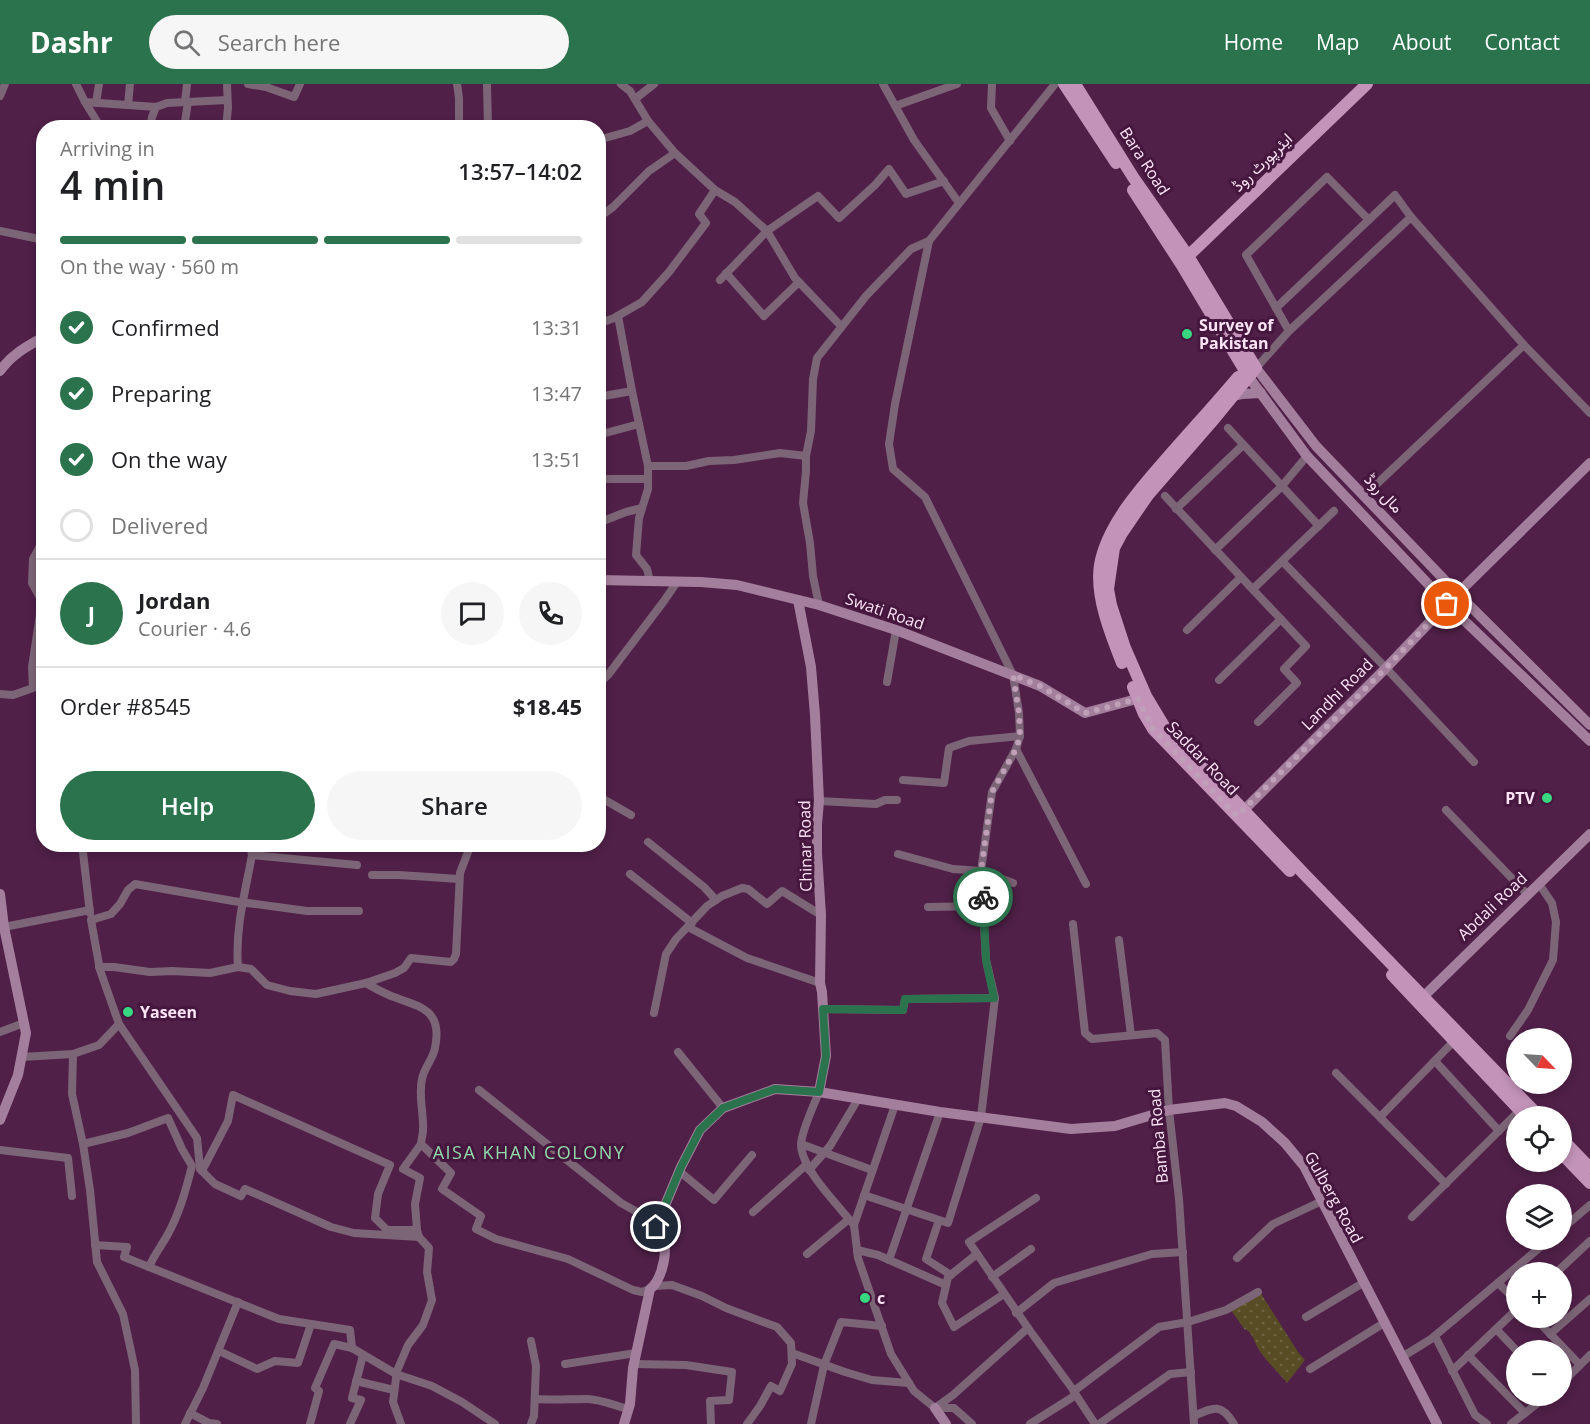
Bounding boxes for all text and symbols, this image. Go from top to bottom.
search box [149,15,569,69]
text: Dashr [30,23,113,61]
icon: search [170,26,203,59]
text: Search here [218,27,340,57]
text: Home [1224,28,1283,56]
text: Map [1316,28,1359,56]
text: About [1392,28,1452,56]
text: Contact [1485,28,1560,56]
street label: Bara Road [1115,123,1175,199]
street label: ایئرپورٹ روڈ [1227,128,1298,197]
text: Arriving in [60,135,155,162]
text: 13:57–14:02 [458,156,582,186]
text: 4 min [60,158,165,211]
text: On the way · 560 m [60,253,239,280]
icon: check [60,311,93,344]
text: Confirmed [111,312,220,342]
text: 13:31 [531,314,582,341]
place label: Survey of Pakistan [1199,314,1274,354]
marker: Survey of Pakistan [1180,327,1194,341]
icon: check [60,377,93,410]
text: Preparing [111,378,211,408]
text: 13:47 [531,380,582,407]
icon: check [60,443,93,476]
text: On the way [111,444,227,474]
text: 13:51 [531,446,582,473]
street label: مال روڈ [1360,468,1408,518]
text: Delivered [111,510,209,540]
pin [1421,578,1472,629]
button: chat [441,582,504,645]
button: phone [519,582,582,645]
text: Jordan [138,585,211,615]
street label: Swati Road [843,587,927,635]
icon: bag [1430,587,1463,620]
text: J [88,598,95,628]
text: Courier · 4.6 [138,615,251,642]
street label: Landhi Road [1296,653,1378,735]
text: Order #8545 [60,691,191,721]
text: $18.45 [513,691,582,721]
street label: Saddar Road [1162,716,1244,800]
button: Help [60,771,315,840]
button: Share [327,771,582,840]
place label: PTV [1505,787,1536,809]
marker: PTV [1540,791,1554,805]
street label: Chinar Road [793,800,817,892]
courier [953,867,1013,927]
street label: Abdali Road [1452,867,1532,945]
icon: bike [967,881,1000,914]
place label: Yaseen [140,1001,197,1023]
marker: Yaseen [121,1005,135,1019]
north arrow [1506,1028,1572,1094]
map controls [1506,1028,1572,1406]
street label: Bamba Road [1143,1088,1173,1184]
button: locate [1506,1106,1572,1172]
district label: AISA KHAN COLONY [433,1140,625,1164]
street label: Gulberg Road [1300,1147,1368,1247]
button: layers [1506,1184,1572,1250]
pin [630,1201,681,1252]
icon: home [639,1210,672,1243]
button: + [1506,1262,1572,1328]
place label: c [877,1287,885,1309]
marker: c [858,1291,872,1305]
button: − [1506,1340,1572,1406]

